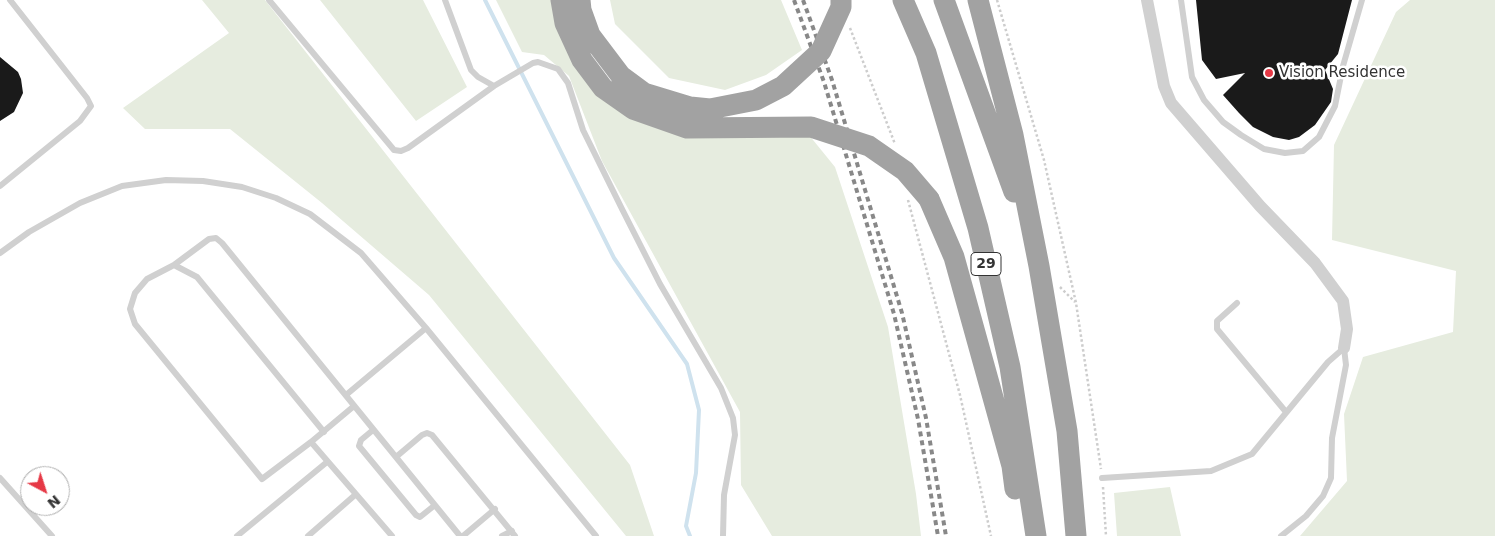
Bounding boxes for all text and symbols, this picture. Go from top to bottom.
place label: Vision Residence [1279,64,1405,82]
marker: Vision Residence [1263,67,1275,79]
road number: 29 [971,252,1001,276]
north arrow [20,466,70,516]
text: N [44,492,64,512]

